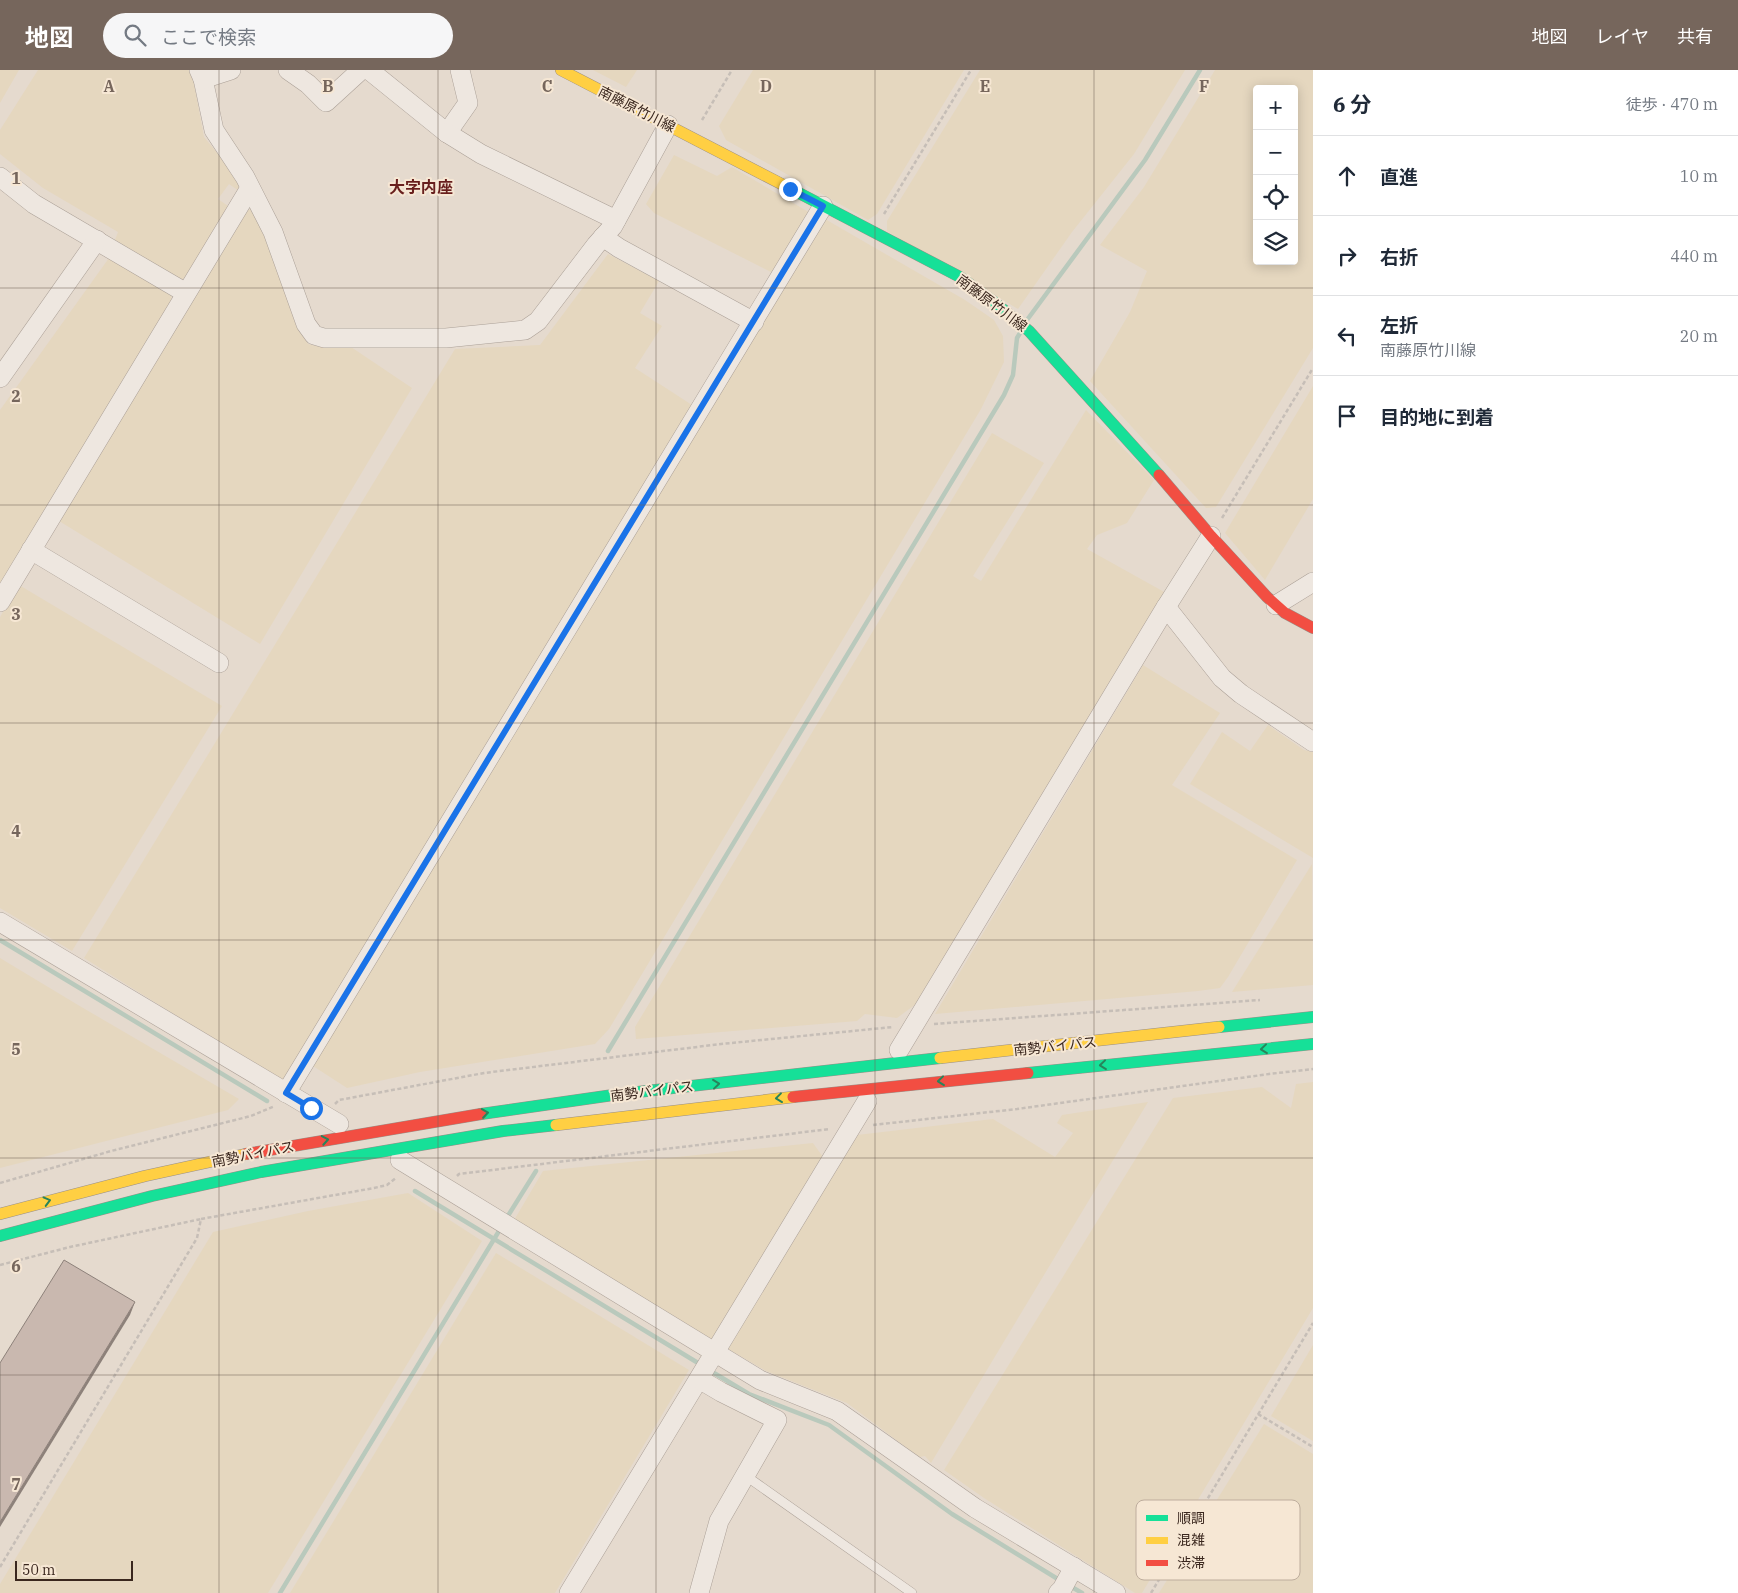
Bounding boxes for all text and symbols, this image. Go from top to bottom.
search box [103,13,453,58]
text: 地図 [25,21,73,53]
icon: search [121,21,149,49]
text: ここで検索 [161,25,256,49]
text: 地図 [1532,25,1568,48]
text: レイヤ [1596,25,1649,48]
text: 共有 [1677,25,1713,48]
text: A [103,76,115,96]
text: B [322,76,334,96]
text: C [542,76,552,96]
text: D [760,76,772,96]
text: E [980,76,990,96]
text: F [1199,76,1209,96]
street label: 南藤原竹川線 [595,82,679,136]
map controls [1253,85,1298,265]
button: + [1253,85,1298,130]
text: 6 分 [1333,90,1371,118]
text: 徒歩 · 470 m [1626,94,1718,114]
button: − [1253,130,1298,175]
icon: ahead [1333,162,1361,190]
text: 直進 [1380,165,1418,189]
text: 10 m [1680,166,1718,186]
text: 1 [11,168,21,188]
button: locate [1253,175,1298,220]
district label: 大字内座 [389,177,453,197]
route end [779,178,802,201]
button: layers [1253,220,1298,265]
icon: right [1333,242,1361,270]
text: 右折 [1380,245,1418,269]
text: 440 m [1670,246,1718,266]
street label: 南藤原竹川線 [953,271,1031,335]
text: 左折 [1380,313,1418,337]
icon: left [1333,322,1361,350]
text: 20 m [1680,326,1718,346]
text: 南藤原竹川線 [1380,340,1476,360]
text: 2 [11,386,21,406]
icon: arrive [1333,402,1361,430]
text: 目的地に到着 [1380,405,1494,429]
text: 3 [11,604,21,624]
text: 4 [11,821,21,841]
street label: 南勢バイパス [1012,1033,1098,1059]
text: 5 [11,1039,21,1059]
one-way arrow [1260,1043,1268,1054]
one-way arrow [1099,1059,1107,1070]
one-way arrow [937,1075,945,1086]
street label: 南勢バイパス [609,1077,695,1105]
one-way arrow [712,1079,720,1090]
one-way arrow [775,1092,783,1103]
route start [300,1097,323,1120]
one-way arrow [482,1108,490,1119]
one-way arrow [321,1136,330,1146]
street label: 南勢バイパス [210,1137,296,1171]
one-way arrow [43,1196,51,1207]
text: 6 [11,1256,21,1276]
text: 7 [11,1474,21,1494]
legend [1136,1500,1300,1580]
text: 順調 [1177,1509,1205,1527]
text: 混雑 [1177,1531,1205,1549]
text: 渋滞 [1177,1554,1205,1572]
scale bar [15,1558,132,1581]
text: 50 m [22,1561,55,1579]

